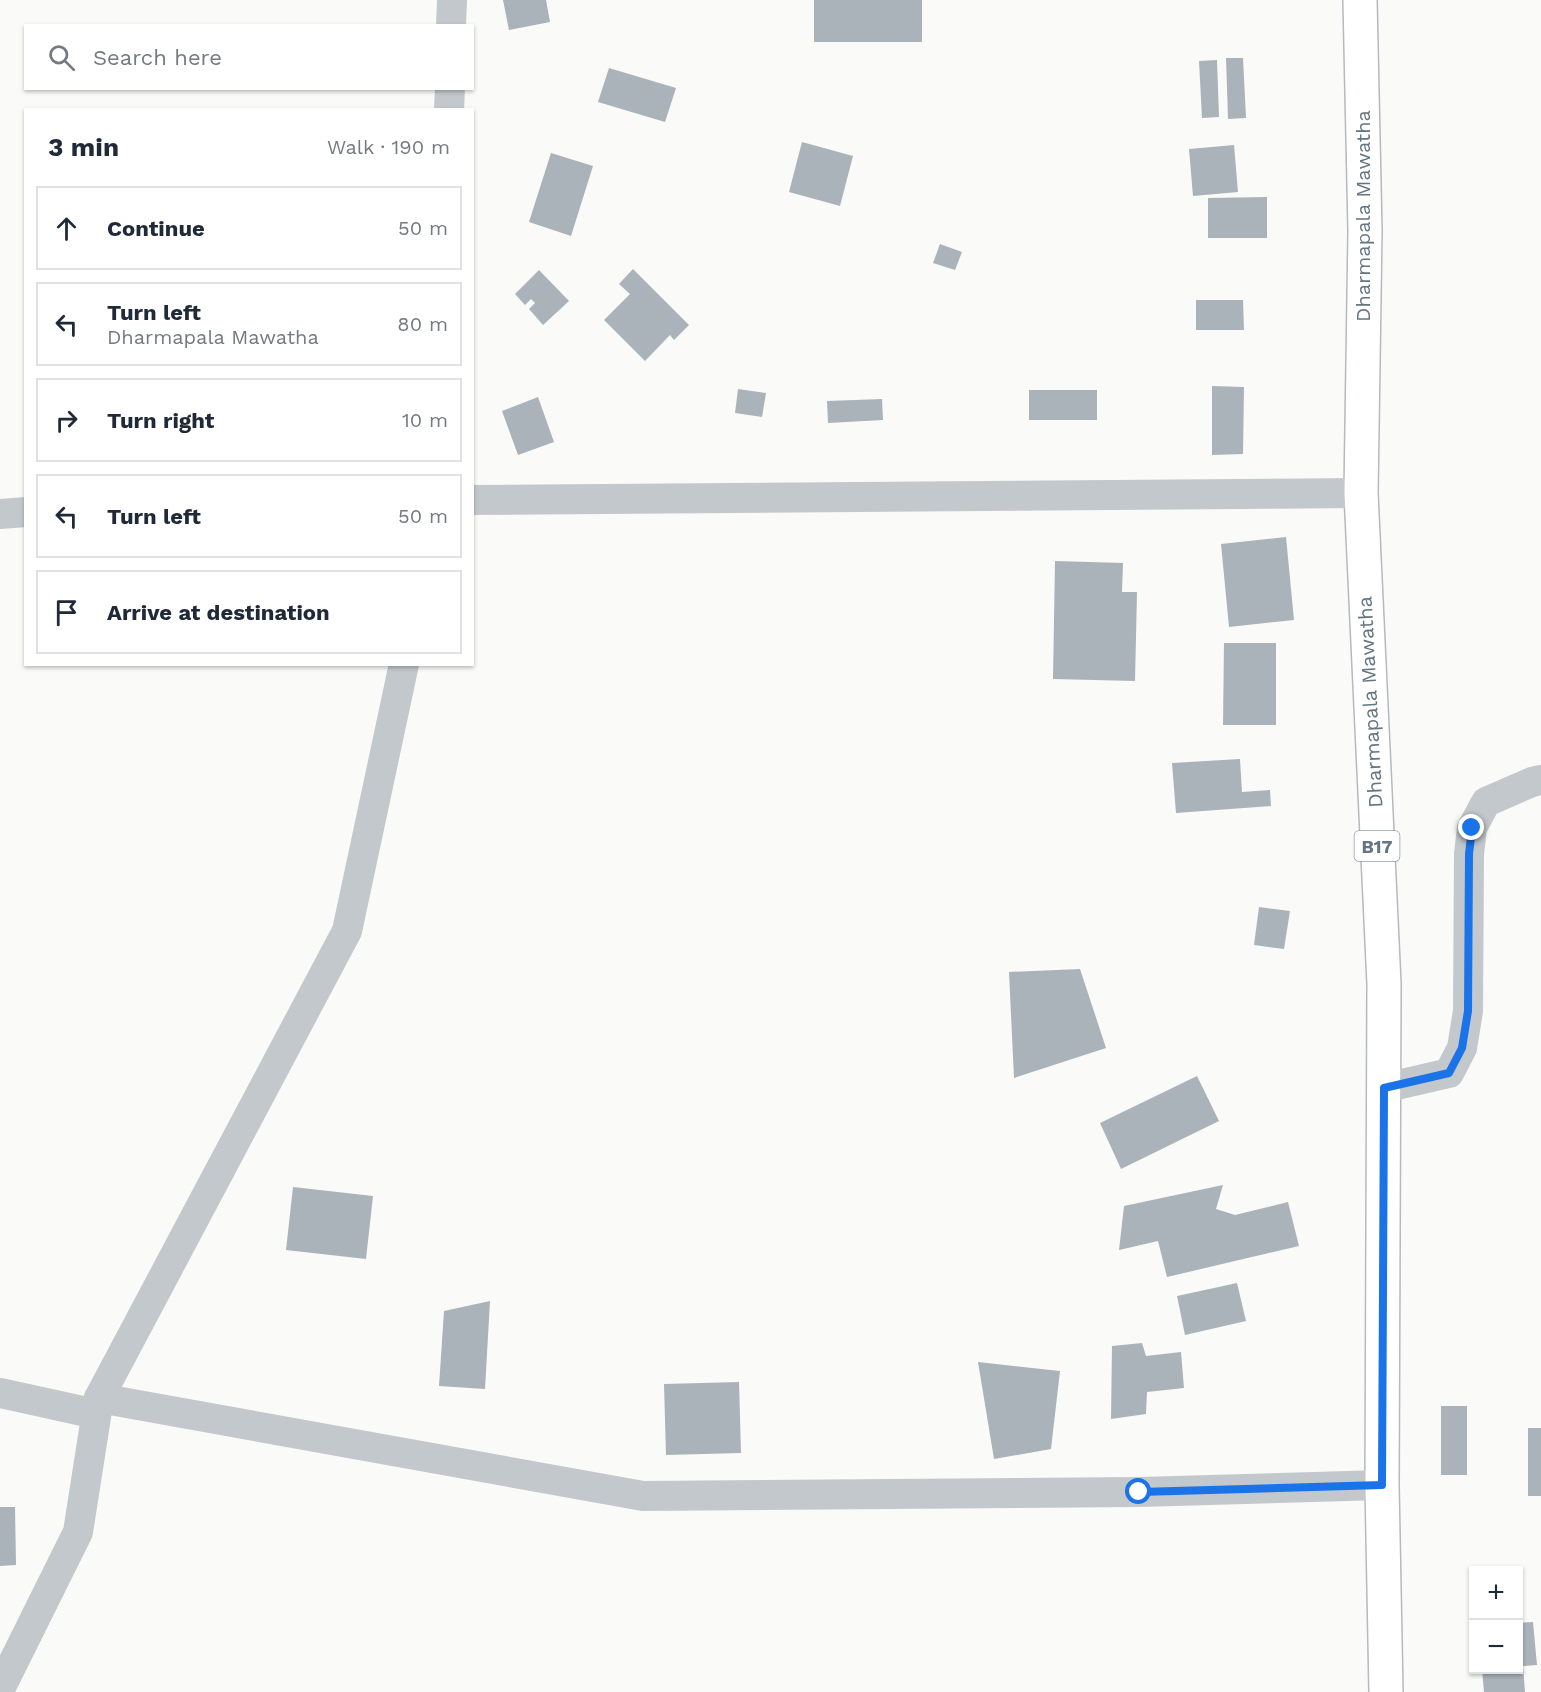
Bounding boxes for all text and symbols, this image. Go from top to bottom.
search box [24,24,474,90]
icon: search [45,41,78,74]
text: Search here [93,45,222,70]
street label: Dharmapala Mawatha [1351,110,1375,322]
text: 3 min [48,132,119,162]
text: Walk · 190 m [327,135,450,159]
icon: ahead [50,212,83,245]
text: Continue [107,216,205,241]
text: 50 m [398,216,448,240]
text: Turn left [107,300,201,325]
icon: left [50,308,83,341]
text: 80 m [397,312,448,336]
text: Dharmapala Mawatha [107,325,319,349]
icon: right [50,404,83,437]
text: Turn right [107,408,214,433]
text: 10 m [402,408,448,432]
icon: left [50,500,83,533]
text: Turn left [107,504,201,529]
text: 50 m [398,504,448,528]
icon: arrive [50,596,83,629]
street label: Dharmapala Mawatha [1352,596,1388,808]
text: Arrive at destination [107,600,330,625]
route end [1458,814,1484,840]
road number: B17 [1354,831,1400,861]
route start [1125,1478,1151,1504]
map controls [1469,1566,1523,1674]
button: + [1469,1566,1523,1620]
button: − [1469,1620,1523,1674]

